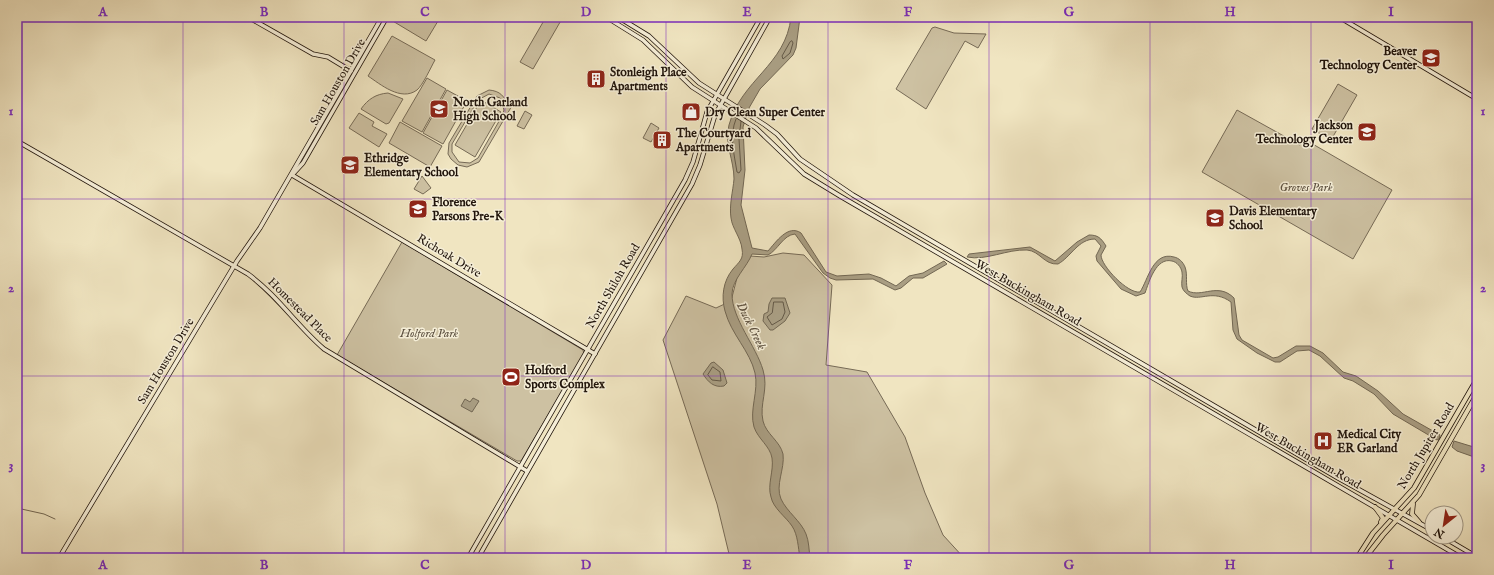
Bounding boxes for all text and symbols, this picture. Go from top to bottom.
text: A [98,4,109,21]
text: B [260,4,269,21]
text: C [420,4,430,21]
text: D [581,4,592,21]
text: E [742,4,752,21]
text: F [904,4,913,21]
text: G [1064,4,1075,21]
text: H [1224,4,1236,21]
text: I [1388,4,1394,21]
street label: Sam Houston Drive [307,36,369,128]
place label: Beaver Technology Center [1319,44,1418,74]
school or university icon: Beaver Technology Center [1420,47,1442,69]
place label: Stonleigh Place Apartments [609,65,687,95]
building icon: Stonleigh Place Apartments [585,68,607,90]
place label: North Garland High School [452,95,528,125]
school or university icon: North Garland High School [428,98,450,120]
shop icon: Dry Clean Super Center [680,101,702,123]
text: 1 [9,103,14,120]
text: 1 [1481,103,1486,120]
place label: Dry Clean Super Center [705,105,826,121]
place label: Jackson Technology Center [1255,118,1354,148]
school or university icon: Jackson Technology Center [1356,121,1378,143]
place label: The Courtyard Apartments [675,126,751,156]
building icon: The Courtyard Apartments [651,129,673,151]
place label: Ethridge Elementary School [364,151,459,181]
school or university icon: Ethridge Elementary School [339,154,361,176]
park label: Groves Park [1279,180,1333,195]
place label: Florence Parsons Pre-K [432,195,505,224]
school or university icon: Florence Parsons Pre-K [407,198,429,220]
place label: Davis Elementary School [1229,204,1318,233]
school or university icon: Davis Elementary School [1204,207,1226,229]
street label: Richoak Drive [414,231,484,281]
street label: North Shiloh Road [583,240,644,331]
street label: West Buckingham Road [972,257,1084,330]
street label: Homestead Place [264,274,336,346]
text: 2 [8,280,14,297]
text: 2 [1480,280,1486,297]
water label: Duck Creek [732,299,770,354]
street label: Sam Houston Drive [134,315,198,407]
park label: Holford Park [399,326,458,341]
place label: Holford Sports Complex [525,363,605,393]
sports icon: Holford Sports Complex [500,366,522,388]
street label: North Jupiter Road [1394,400,1459,492]
street label: West Buckingham Road [1252,420,1364,493]
place label: Medical City ER Garland [1337,427,1402,456]
hospital icon: Medical City ER Garland [1312,430,1334,452]
text: 3 [9,457,14,474]
text: 3 [1481,457,1486,474]
north arrow [1424,505,1464,545]
text: N [1431,524,1448,542]
text: A [98,557,109,574]
text: B [260,557,269,574]
text: C [420,557,430,574]
text: D [581,557,592,574]
text: E [742,557,752,574]
text: F [904,557,913,574]
text: G [1064,557,1075,574]
text: H [1224,557,1236,574]
text: I [1388,557,1394,574]

